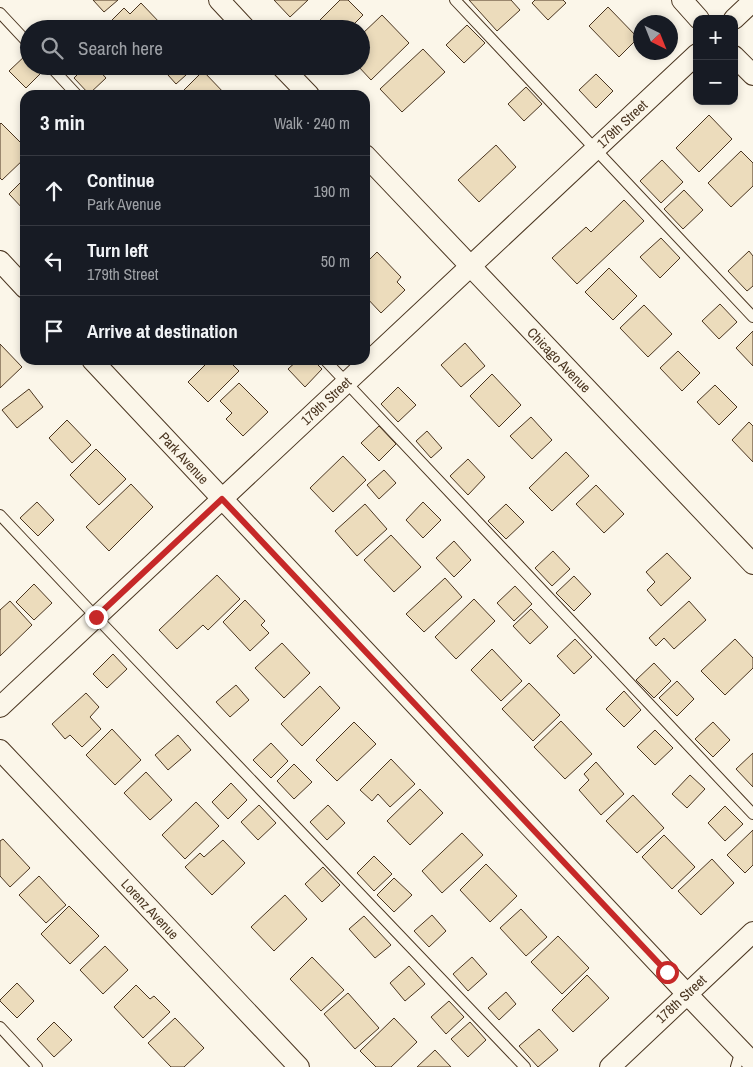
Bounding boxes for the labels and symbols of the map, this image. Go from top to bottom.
north arrow [633,15,678,60]
street label: 179th Street [593,96,651,152]
street label: Chicago Avenue [523,324,595,396]
street label: 179th Street [297,373,355,429]
street label: Park Avenue [155,428,213,488]
route end [85,606,108,629]
street label: Lorenz Avenue [117,875,183,943]
route start [656,961,679,984]
street label: 178th Street [652,971,710,1027]

